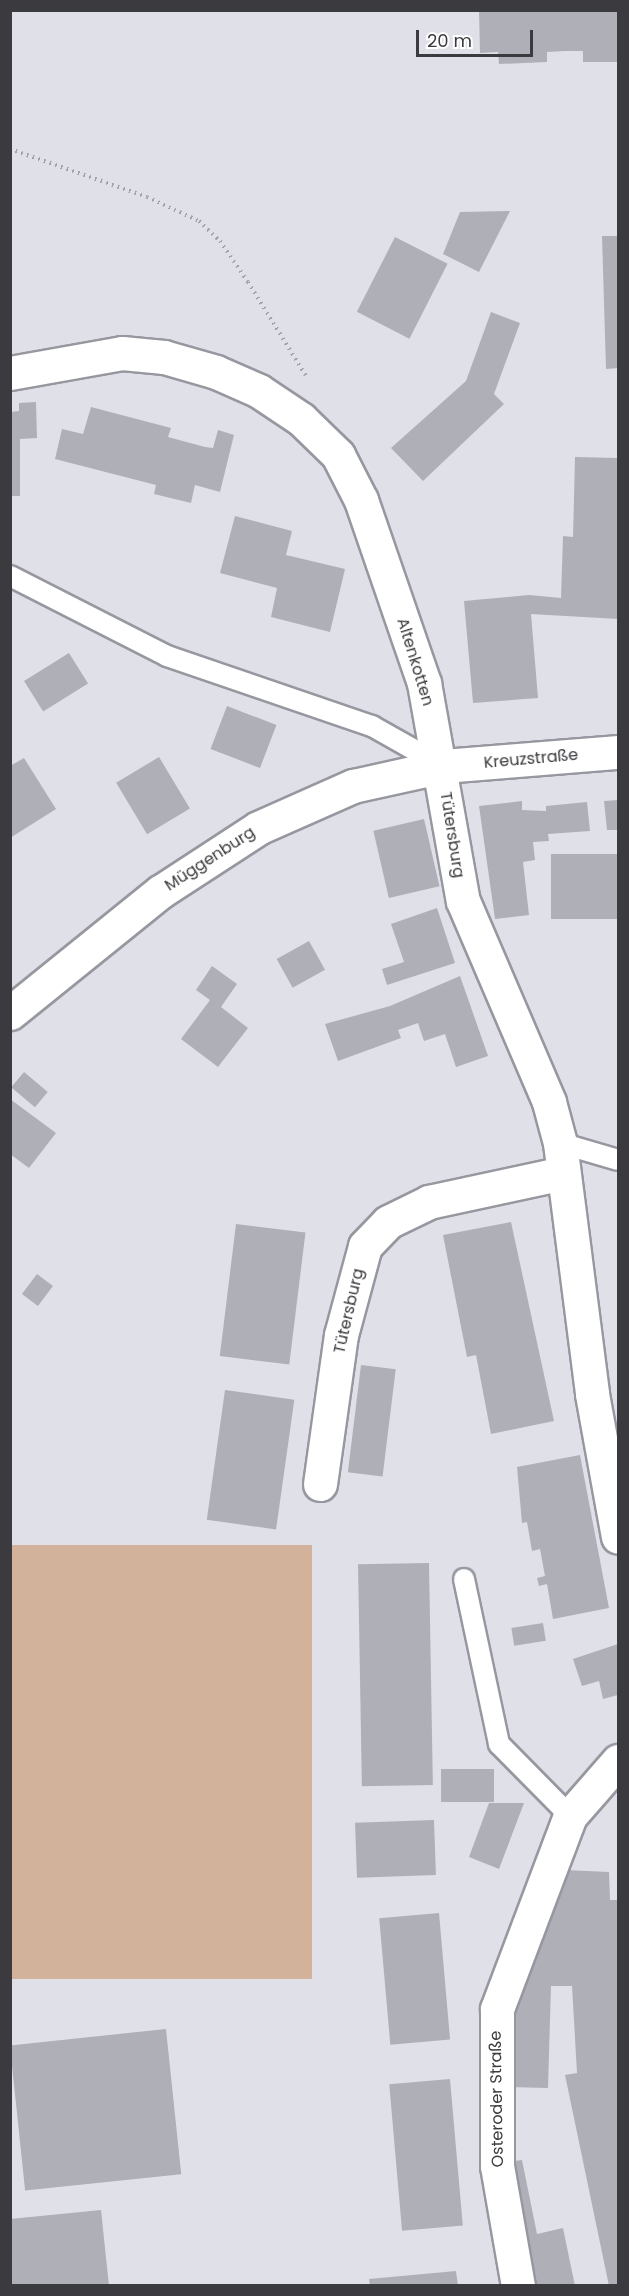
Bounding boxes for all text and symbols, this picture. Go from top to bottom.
scale bar [419,18,536,56]
text: 20 m [427,28,472,53]
street label: Altenkotten [393,616,437,708]
street label: Kreuzstraße [483,745,579,773]
street label: Tütersburg [436,791,468,879]
street label: Müggenburg [161,823,259,895]
street label: Tütersburg [330,1267,368,1355]
street label: Osteroder Straße [486,2031,508,2167]

